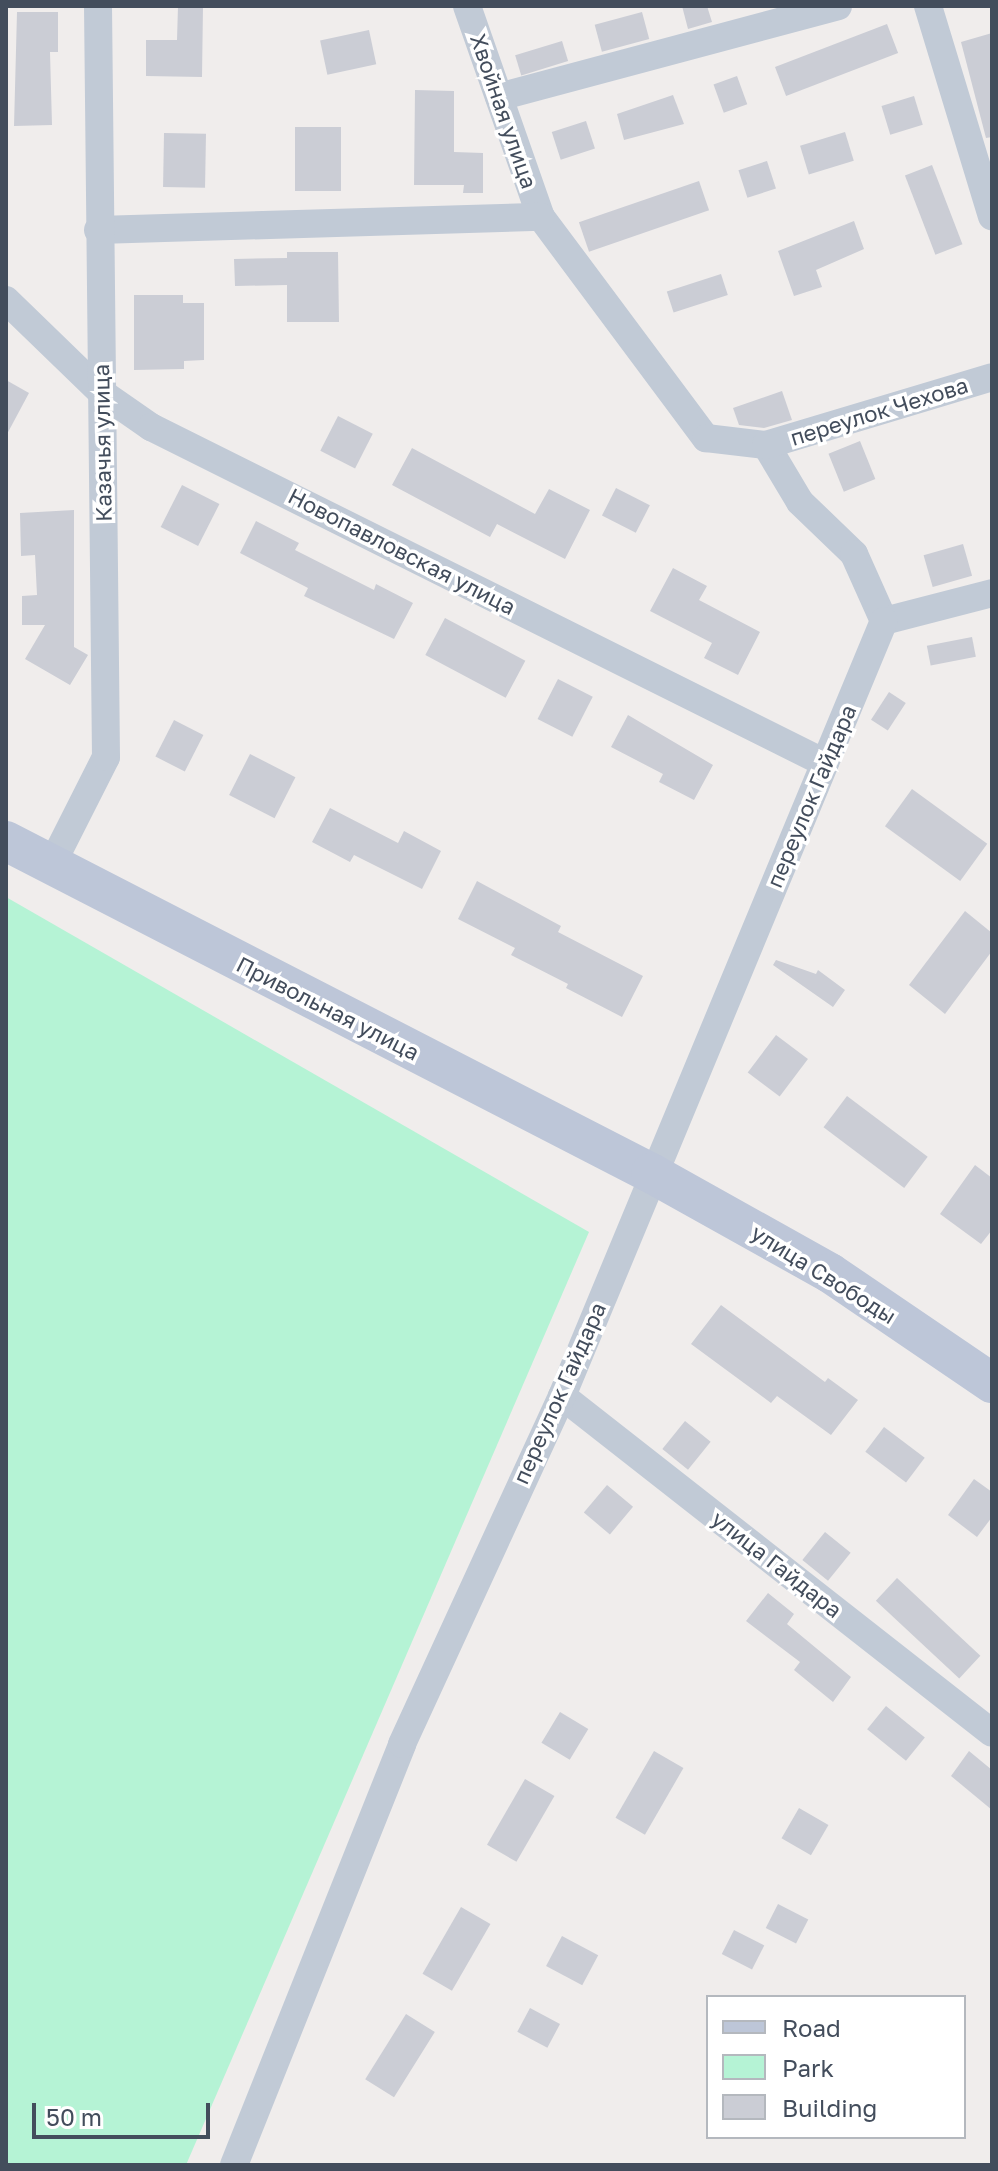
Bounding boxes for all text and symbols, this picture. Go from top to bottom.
street label: Хвойная улица [465,30,543,192]
street label: Казачья улица [87,364,117,522]
street label: переулок Чехова [787,371,971,451]
street label: Новопавловская улица [284,482,520,620]
street label: переулок Гайдара [761,701,861,891]
street label: Привольная улица [232,950,424,1066]
street label: улица Свободы [747,1219,901,1329]
street label: переулок Гайдара [507,1298,611,1488]
street label: улица Гайдара [707,1505,847,1623]
legend [706,1995,966,2139]
text: Road [782,2013,841,2042]
text: Park [782,2053,834,2082]
scale bar [36,2087,214,2137]
text: Building [782,2093,877,2122]
text: 50 m [46,2102,102,2131]

